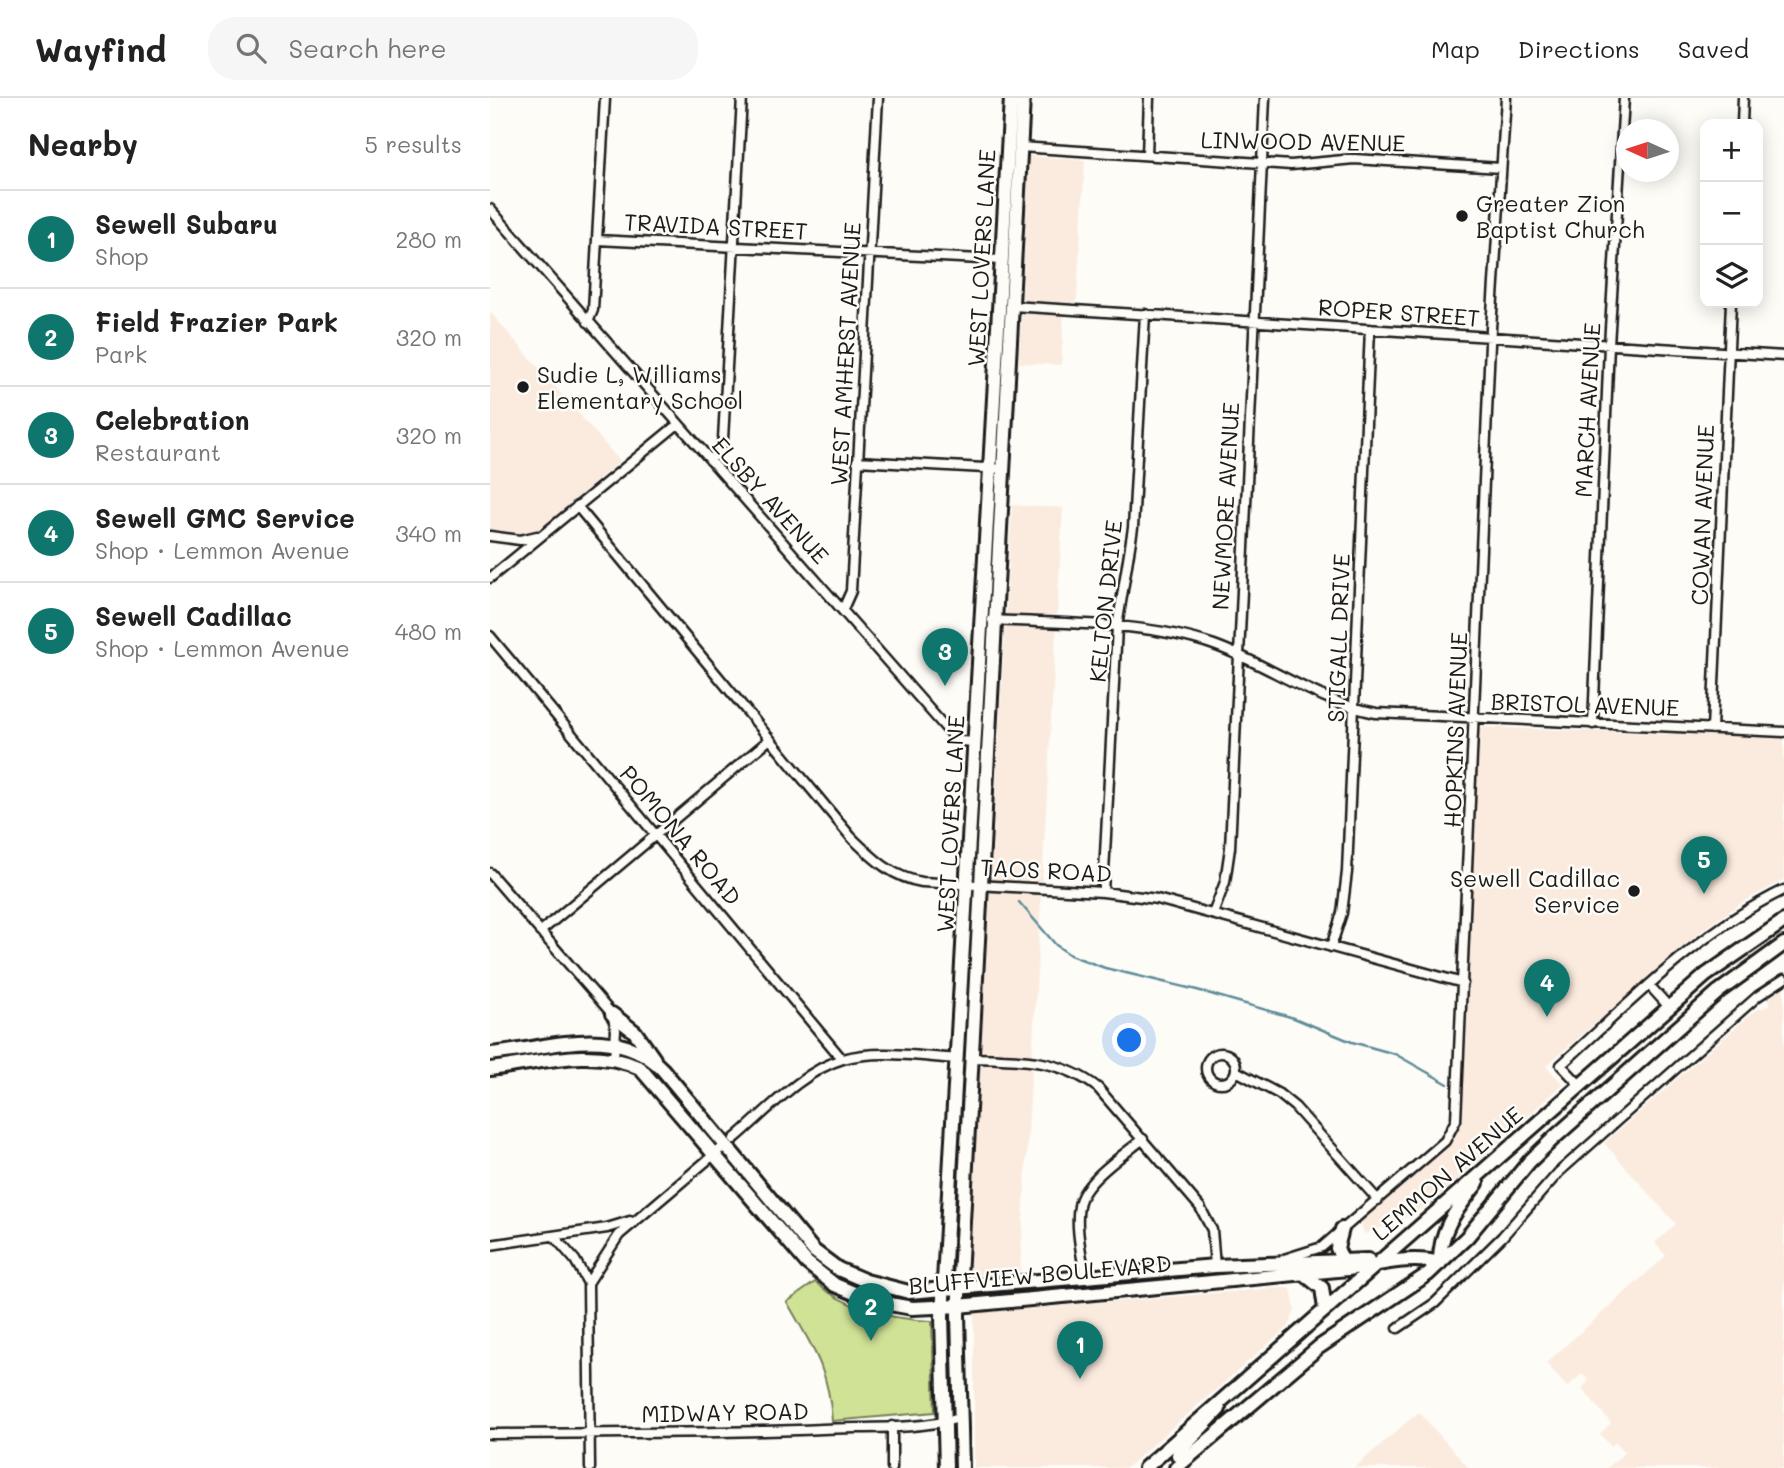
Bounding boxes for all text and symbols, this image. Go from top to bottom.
search box [208,17,698,80]
text: Wayfind [35,27,166,70]
icon: search [232,29,270,67]
text: Search here [288,31,447,65]
text: Map [1431,33,1480,64]
text: Directions [1518,33,1640,64]
text: Saved [1678,33,1749,64]
north arrow [1616,119,1679,182]
map controls [1700,119,1763,308]
button: + [1700,119,1763,182]
text: Nearby [28,124,138,164]
street label: LINWOOD AVENUE [1200,124,1406,158]
text: 5 results [365,129,462,159]
street label: WEST LOVERS LANE [960,148,1002,368]
button: − [1700,182,1763,245]
place label: Greater Zion Baptist Church [1476,188,1645,244]
street label: TRAVIDA STREET [624,206,808,246]
text: Sewell Subaru [95,207,278,241]
marker: Greater Zion Baptist Church [1454,208,1470,224]
street label: WEST AMHERST AVENUE [823,221,867,487]
text: 1 [46,224,56,254]
text: 280 m [395,224,462,254]
text: Shop [95,241,149,271]
button: layers [1700,245,1763,308]
street label: ROPER STREET [1317,291,1481,333]
text: Field Frazier Park [95,305,338,339]
text: 2 [45,322,57,352]
text: 320 m [396,322,462,352]
street label: MARCH AVENUE [1567,322,1607,498]
text: Park [95,339,147,369]
place label: Sudie L, Williams Elementary School [537,359,743,415]
marker: Sudie L, Williams Elementary School [515,379,531,395]
street label: NEWMORE AVENUE [1205,401,1245,611]
text: Celebration [95,403,249,437]
text: 3 [44,420,58,450]
text: 320 m [396,420,462,450]
street label: COWAN AVENUE [1684,424,1720,606]
street label: ELSBY AVENUE [706,430,836,570]
text: Restaurant [95,437,221,467]
text: Sewell GMC Service [95,501,355,535]
text: 4 [44,518,58,548]
text: 340 m [395,518,462,548]
street label: KELTON DRIVE [1082,518,1128,684]
text: Shop · Lemmon Avenue [95,535,350,565]
street label: STIGALL DRIVE [1320,553,1356,723]
text: Sewell Cadillac [95,599,292,633]
text: 5 [44,616,58,646]
text: 480 m [395,616,462,646]
pin: 3 [922,628,968,686]
street label: HOPKINS AVENUE [1437,632,1473,828]
text: Shop · Lemmon Avenue [95,633,350,663]
street label: BRISTOL AVENUE [1490,686,1680,722]
street label: WEST LOVERS LANE [929,714,971,934]
street label: POMONA ROAD [614,759,748,911]
pin: 5 [1681,836,1727,894]
street label: TAOS ROAD [979,852,1113,888]
place label: Sewell Cadillac Service [1450,863,1620,919]
marker: Sewell Cadillac Service [1626,883,1642,899]
pin: 4 [1524,959,1570,1017]
your location [1112,1023,1146,1057]
street label: LEMMON AVENUE [1365,1099,1529,1247]
street label: BLUFFVIEW BOULEVARD [907,1248,1173,1300]
pin: 2 [848,1283,894,1341]
pin: 1 [1057,1321,1103,1379]
street label: MIDWAY ROAD [641,1396,809,1428]

